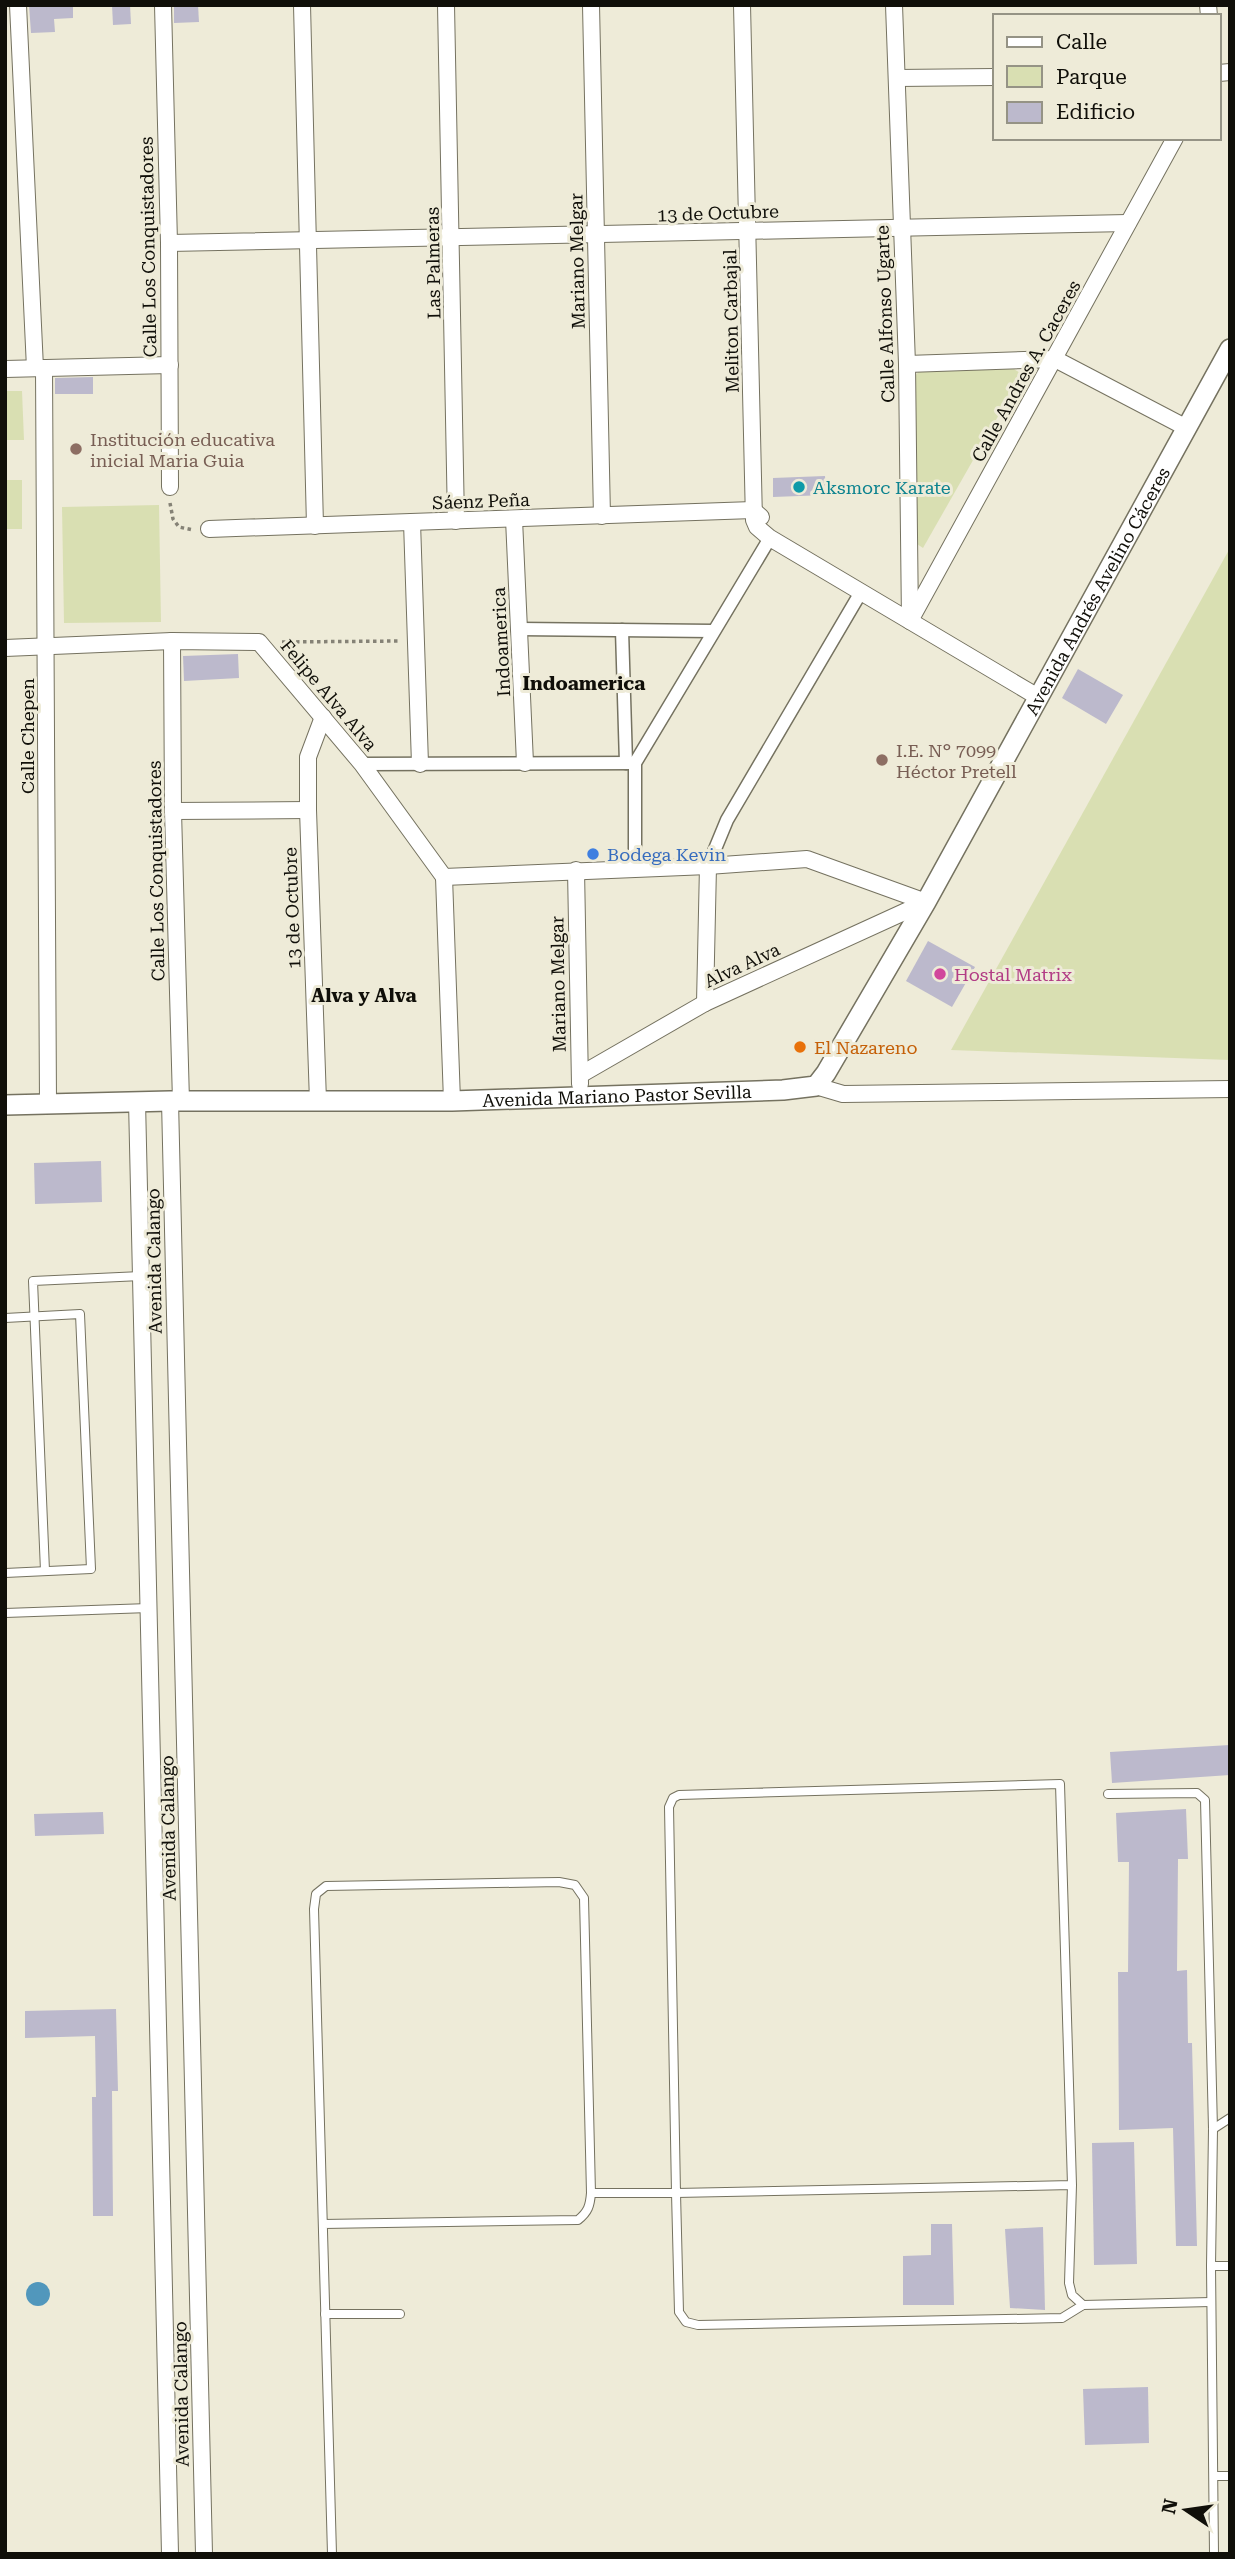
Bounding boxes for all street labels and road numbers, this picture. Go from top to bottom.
street label: Calle Los Conquistadores [136,136,160,358]
street label: Mariano Melgar [565,193,589,329]
street label: 13 de Octubre [657,200,779,226]
street label: Las Palmeras [422,207,444,319]
street label: Calle Alfonso Ugarte [871,225,899,403]
street label: Meliton Carbajal [719,249,743,393]
street label: Calle Andres A. Caceres [967,276,1085,466]
street label: Avenida Andrés Avelino Cáceres [1020,463,1174,719]
street label: Sáenz Peña [432,489,530,513]
street label: Indoamerica [488,586,514,697]
street label: Felipe Alva Alva [277,635,382,755]
street label: Calle Chepen [17,678,38,794]
street label: Calle Los Conquistadores [144,760,168,982]
street label: 13 de Octubre [279,847,305,969]
street label: Mariano Melgar [546,916,570,1052]
street label: Alva Alva [701,938,783,992]
street label: Avenida Mariano Pastor Sevilla [482,1081,752,1110]
street label: Avenida Calango [142,1188,166,1334]
street label: Avenida Calango [156,1755,180,1901]
street label: Avenida Calango [169,2321,193,2467]

